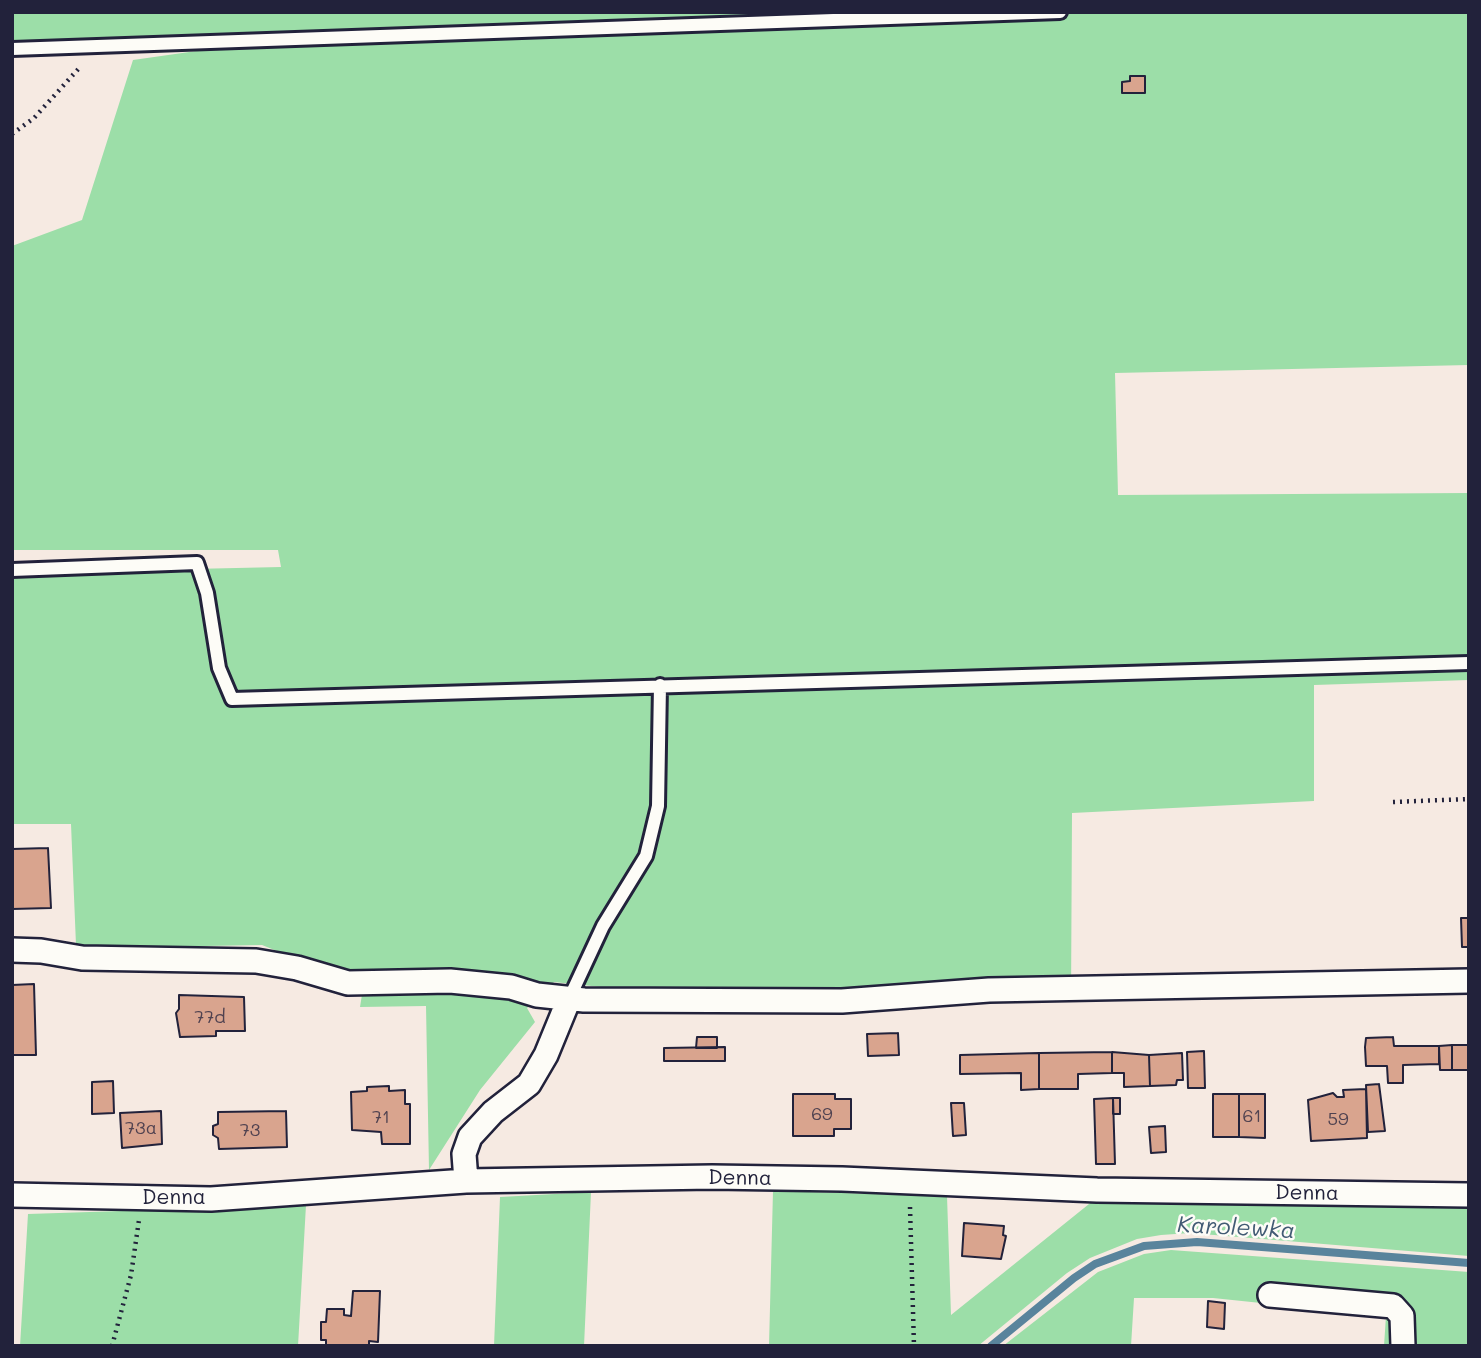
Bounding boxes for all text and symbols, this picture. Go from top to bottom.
house number: 77d [194,1006,226,1028]
house number: 69 [811,1103,833,1125]
house number: 61 [1243,1105,1261,1127]
house number: 71 [372,1106,390,1128]
house number: 59 [1327,1108,1349,1130]
house number: 73a [125,1117,157,1139]
house number: 73 [240,1119,260,1141]
street label: Denna [708,1165,772,1191]
street label: Denna [1275,1180,1339,1206]
street label: Denna [142,1185,206,1211]
water label: Karolewka [1176,1211,1296,1245]

